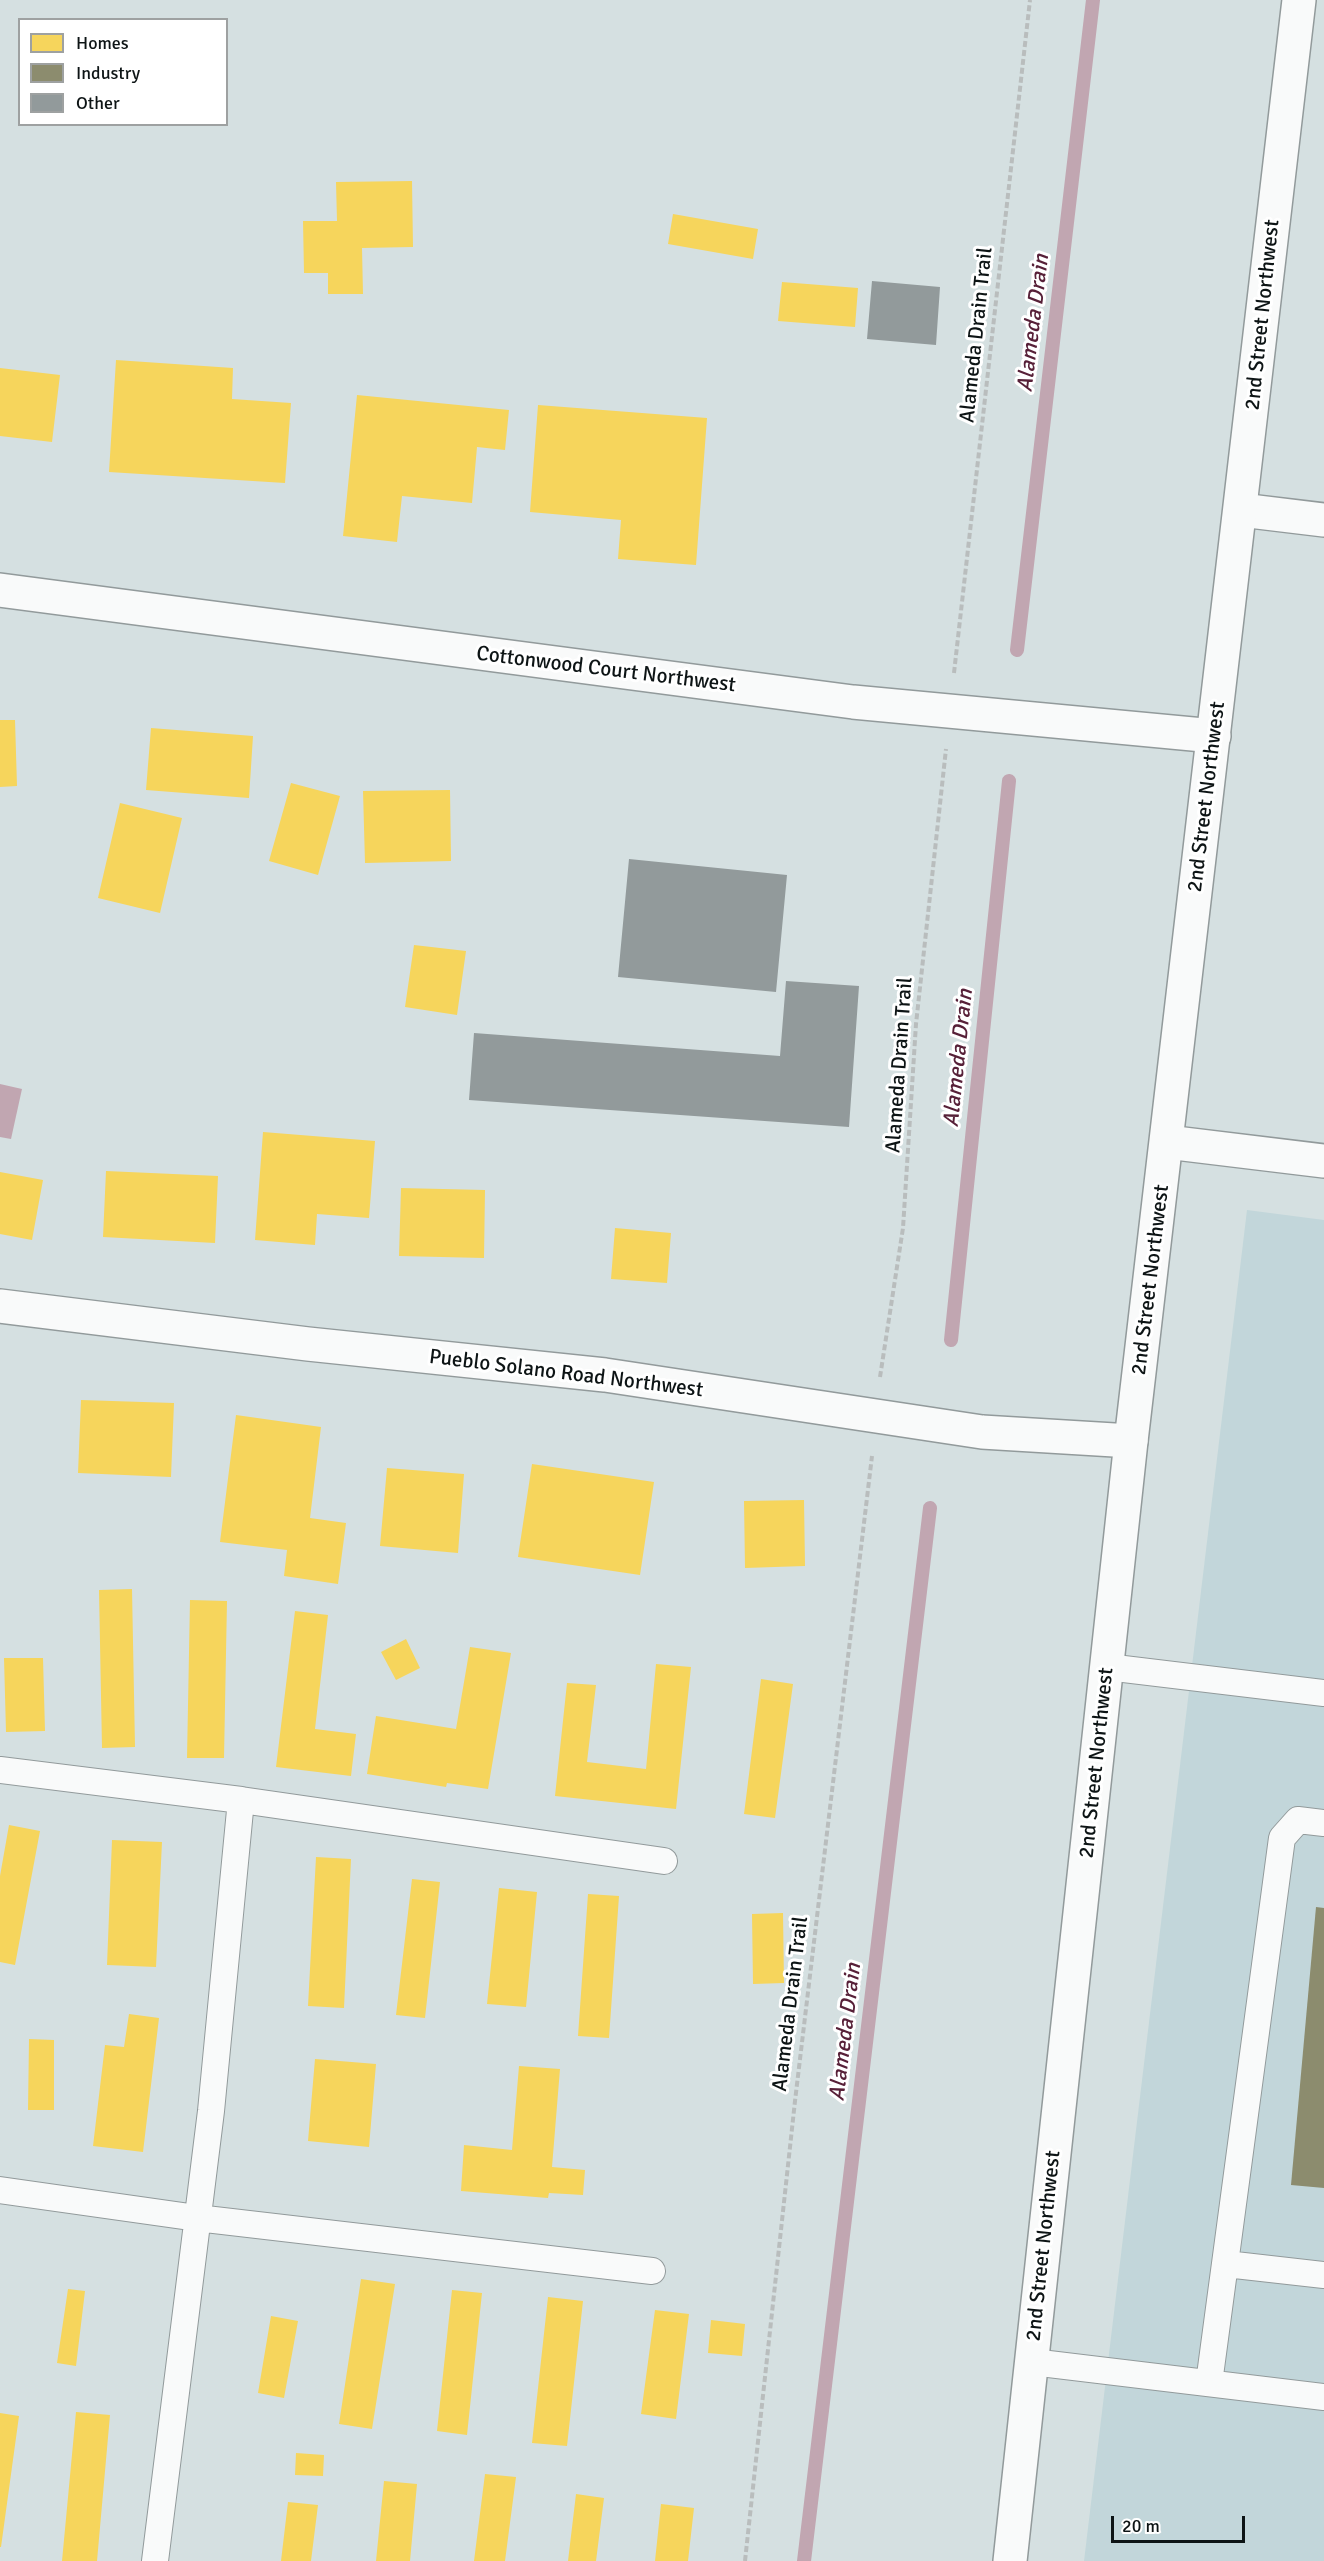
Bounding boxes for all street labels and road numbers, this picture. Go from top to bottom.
street label: 2nd Street Northwest [1240,218,1286,412]
street label: Alameda Drain Trail [955,246,999,424]
street label: Cottonwood Court Northwest [475,642,737,698]
street label: 2nd Street Northwest [1183,700,1231,894]
street label: Alameda Drain Trail [881,976,919,1154]
street label: 2nd Street Northwest [1127,1183,1175,1377]
street label: Pueblo Solano Road Northwest [428,1345,704,1403]
street label: 2nd Street Northwest [1074,1666,1120,1860]
street label: Alameda Drain Trail [768,1915,814,2093]
street label: 2nd Street Northwest [1021,2149,1067,2343]

